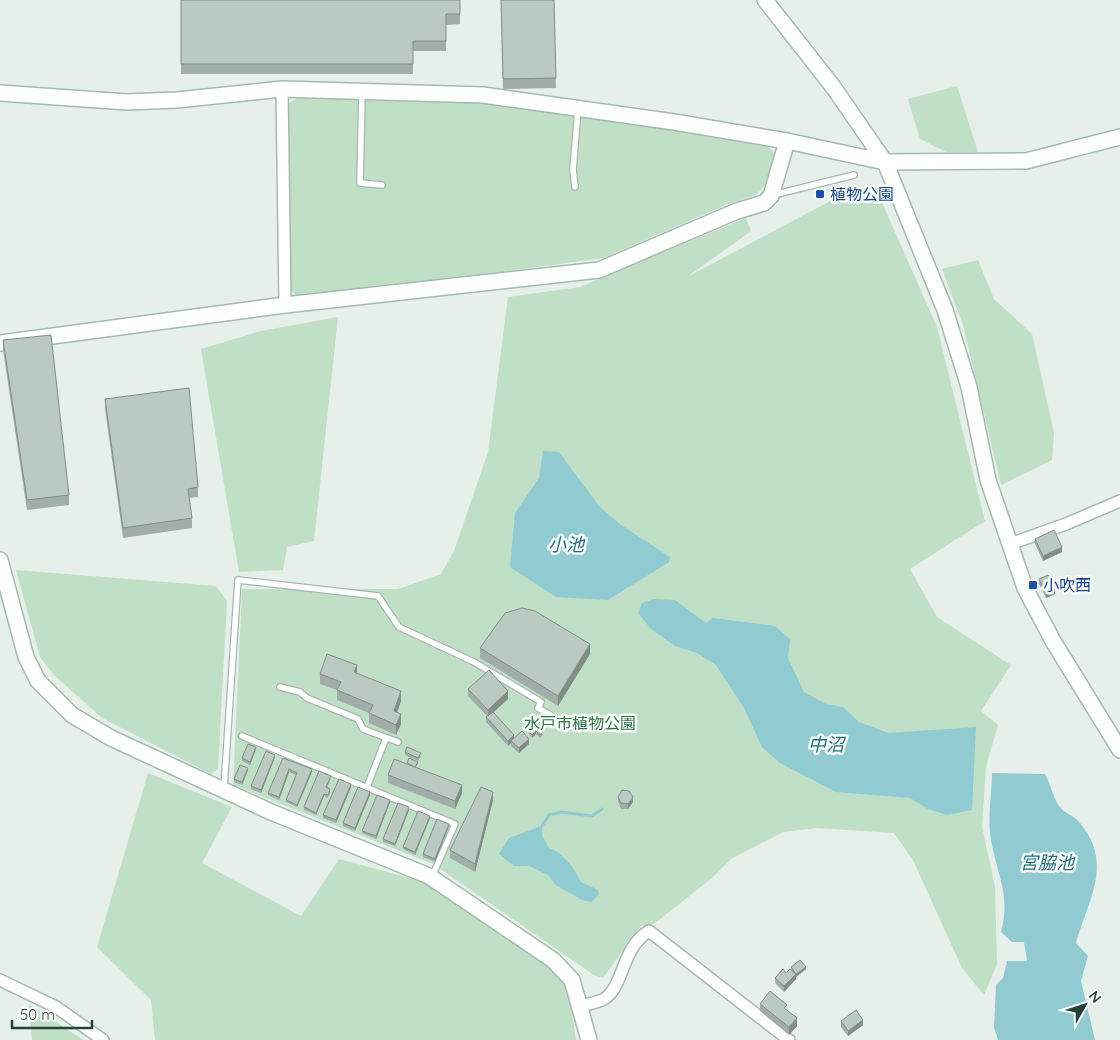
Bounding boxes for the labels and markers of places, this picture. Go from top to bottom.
place label: 植物公園 [830,184,894,204]
marker: 植物公園 [814,188,826,200]
place label: 小吹西 [1043,575,1091,595]
marker: 小吹西 [1027,579,1039,591]

